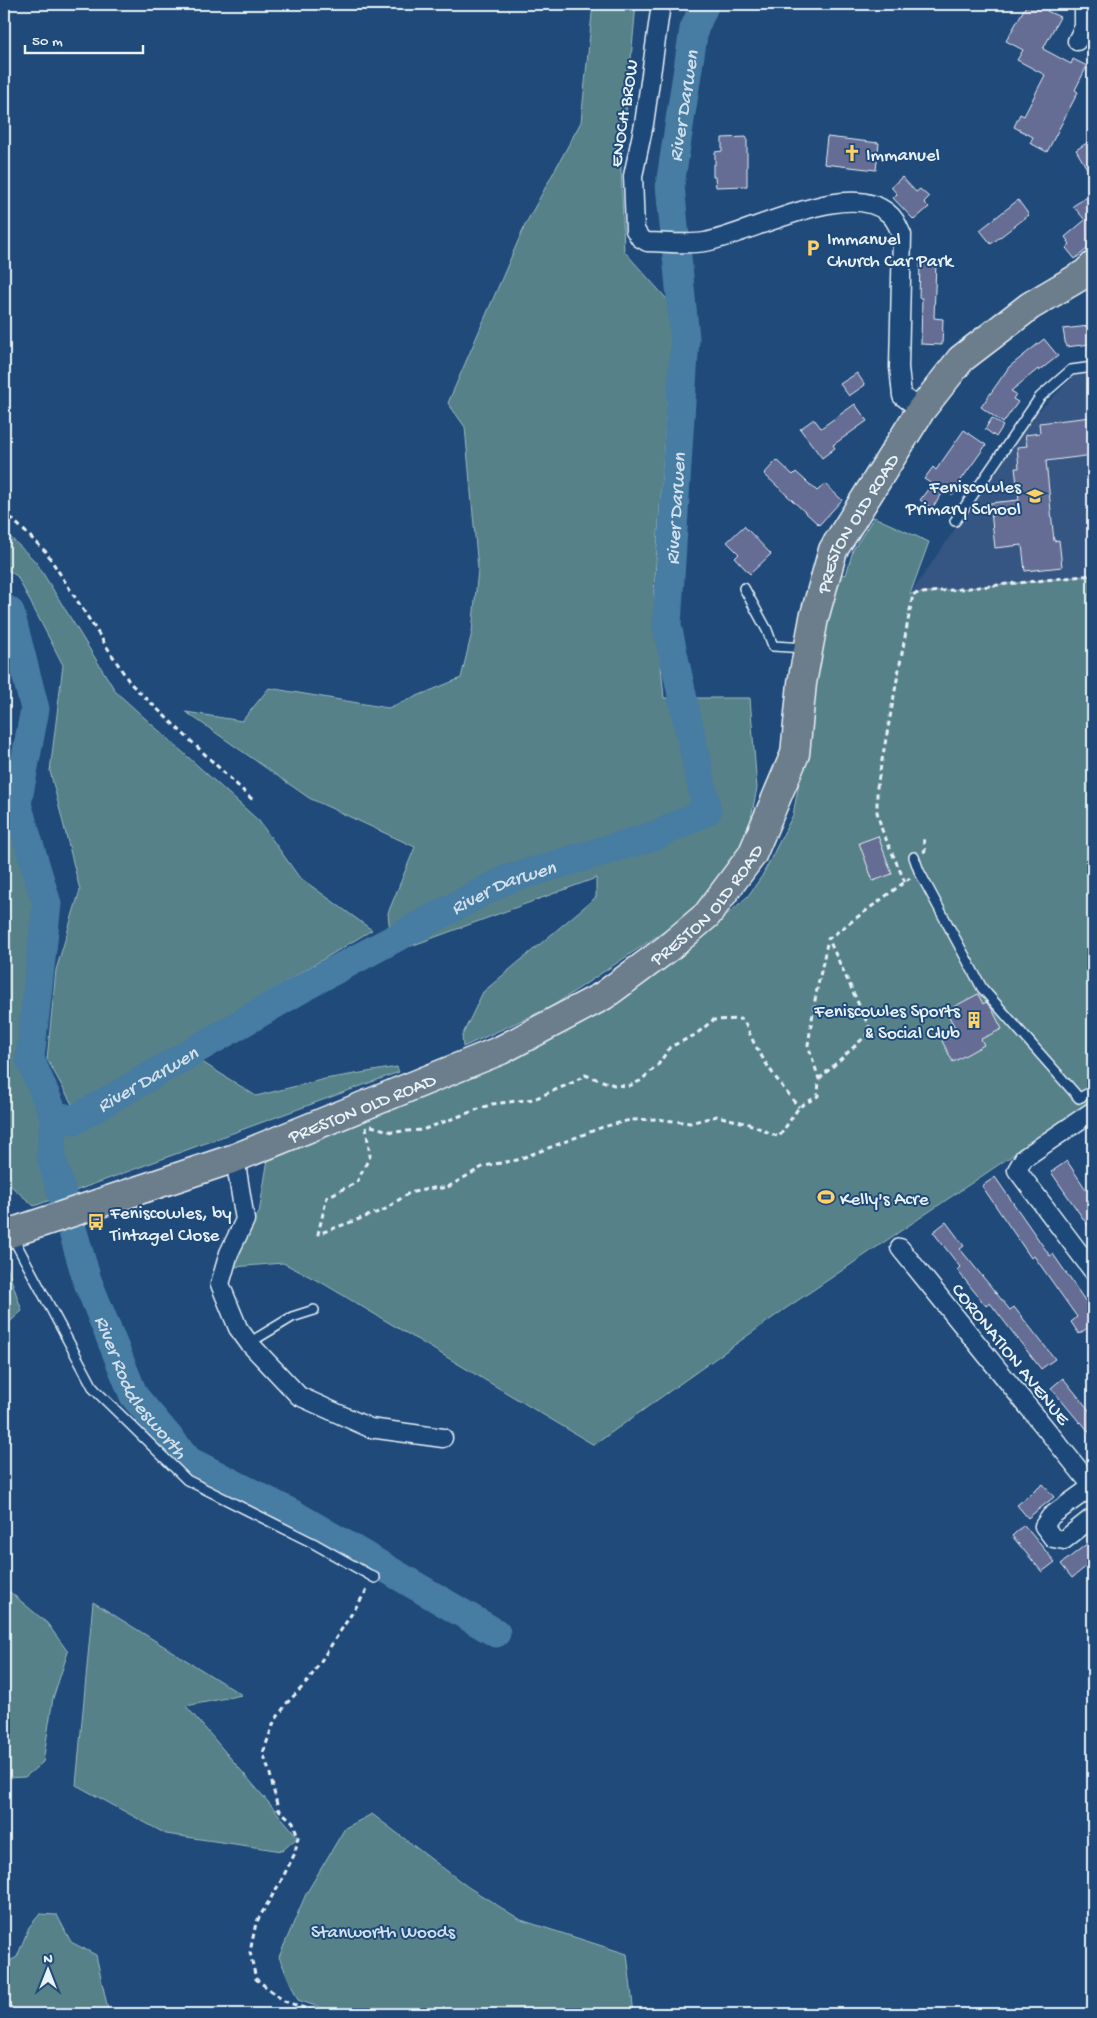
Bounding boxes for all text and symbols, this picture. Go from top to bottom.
scale bar [25,22,142,54]
text: 50 m [32,33,63,51]
water label: River Darwen [666,49,706,164]
street label: ENOCH BROW [606,58,645,169]
church icon: Immanuel [842,143,862,163]
place label: Immanuel [866,145,940,168]
place label: Immanuel Church Car Park [827,229,954,274]
parking icon: Immanuel Church Car Park [803,238,823,258]
street label: PRESTON OLD ROAD [813,450,906,598]
water label: River Darwen [663,452,693,566]
place label: Feniscowles Primary School [905,477,1022,522]
school or university icon: Feniscowles Primary School [1025,486,1045,506]
street label: PRESTON OLD ROAD [646,841,770,973]
water label: River Darwen [448,857,559,922]
place label: Feniscowles Sports & Social Club [813,1001,961,1046]
building icon: Feniscowles Sports & Social Club [964,1010,984,1030]
water label: River Darwen [94,1043,203,1119]
street label: PRESTON OLD ROAD [285,1069,440,1150]
sports icon: Kelly's Acre [816,1187,836,1207]
place label: Kelly's Acre [840,1189,929,1212]
place label: Feniscowles, by Tintagel Close [109,1203,232,1248]
bus stop icon: Feniscowles, by Tintagel Close [86,1212,106,1232]
street label: CORONATION AVENUE [945,1280,1074,1432]
water label: River Roddlesworth [88,1313,190,1465]
park label: Stanworth Woods [311,1922,456,1945]
north arrow [22,1946,72,1996]
text: N [43,1951,53,1968]

